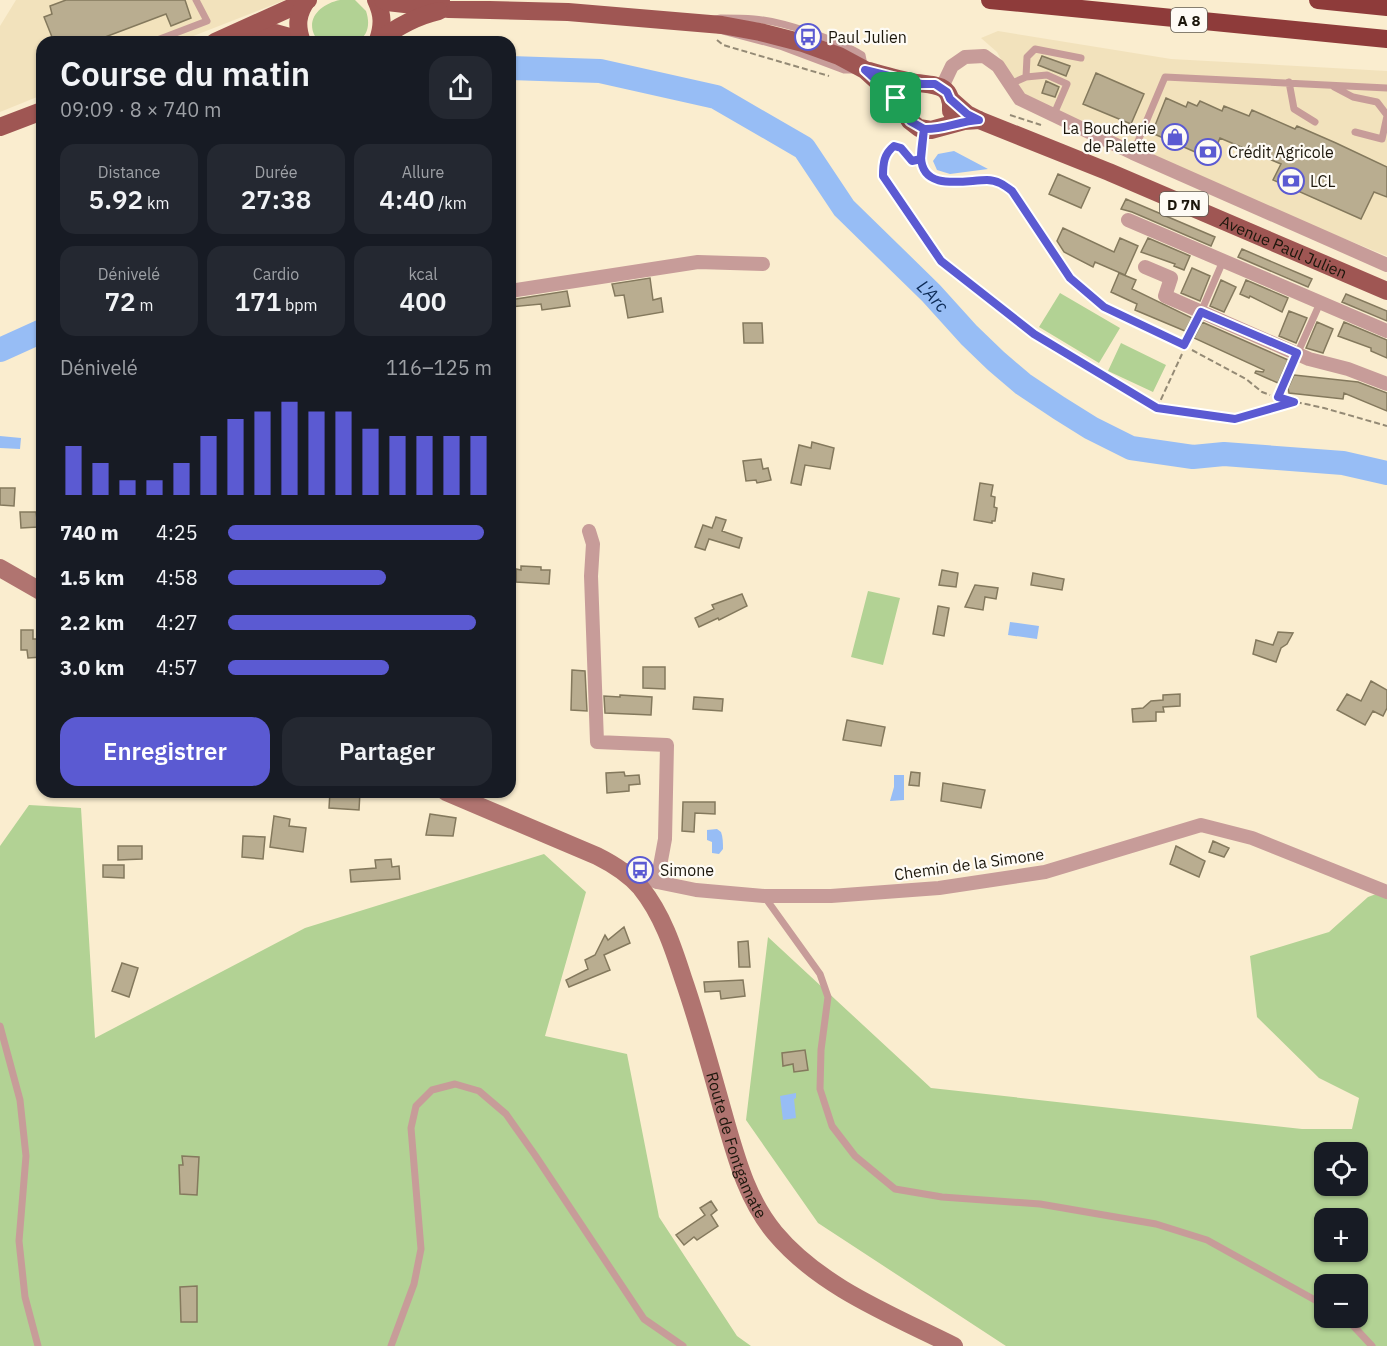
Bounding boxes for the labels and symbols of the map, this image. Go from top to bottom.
road number: A 8 [1171,8,1207,32]
bus stop icon: Paul Julien [793,22,823,52]
place label: Paul Julien [828,27,907,47]
pin [870,72,921,123]
place label: La Boucherie de Palette [1063,118,1156,156]
shop icon: La Boucherie de Palette [1160,122,1190,152]
bank icon: Crédit Agricole [1193,137,1223,167]
place label: Crédit Agricole [1228,142,1334,162]
bank icon: LCL [1276,166,1306,196]
place label: LCL [1310,171,1336,191]
road number: D 7N [1160,192,1208,216]
street label: Avenue Paul Julien [1217,211,1350,283]
water label: L'Arc [913,275,954,317]
street label: Chemin de la Simone [893,844,1045,884]
bus stop icon: Simone [625,855,655,885]
place label: Simone [660,860,714,880]
street label: Route de Fontgamate [702,1069,772,1222]

